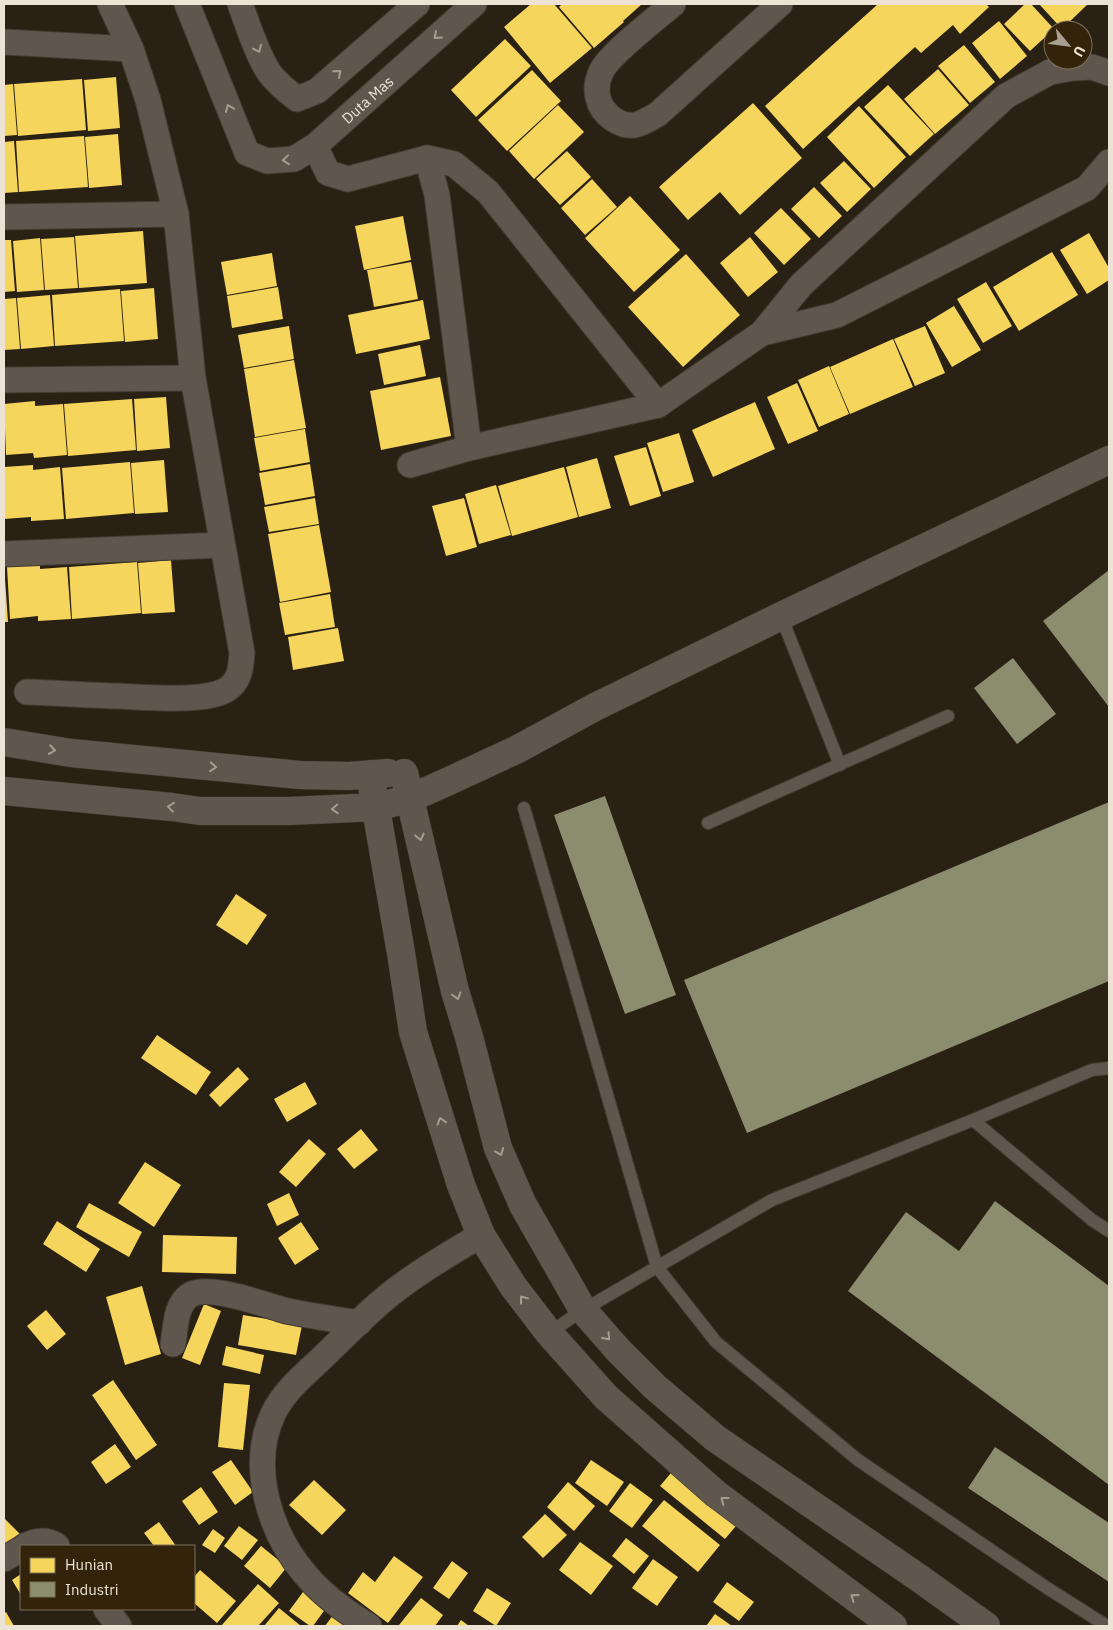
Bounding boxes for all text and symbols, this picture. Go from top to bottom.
north arrow [1043,20,1093,70]
one-way arrow [434,30,443,39]
text: U [1069,43,1090,60]
one-way arrow [252,44,262,53]
one-way arrow [332,70,341,79]
street label: Duta Mas [337,71,397,127]
one-way arrow [225,104,235,113]
one-way arrow [281,154,289,165]
one-way arrow [47,744,56,754]
one-way arrow [210,761,218,772]
one-way arrow [167,802,175,813]
one-way arrow [331,804,339,815]
one-way arrow [414,833,425,842]
one-way arrow [451,991,462,1000]
one-way arrow [436,1117,446,1126]
one-way arrow [494,1147,504,1156]
one-way arrow [520,1295,529,1305]
one-way arrow [601,1332,610,1341]
one-way arrow [720,1497,730,1506]
legend [20,1545,195,1610]
text: Hunian [65,1555,113,1574]
text: Industri [65,1580,118,1599]
one-way arrow [850,1594,860,1603]

